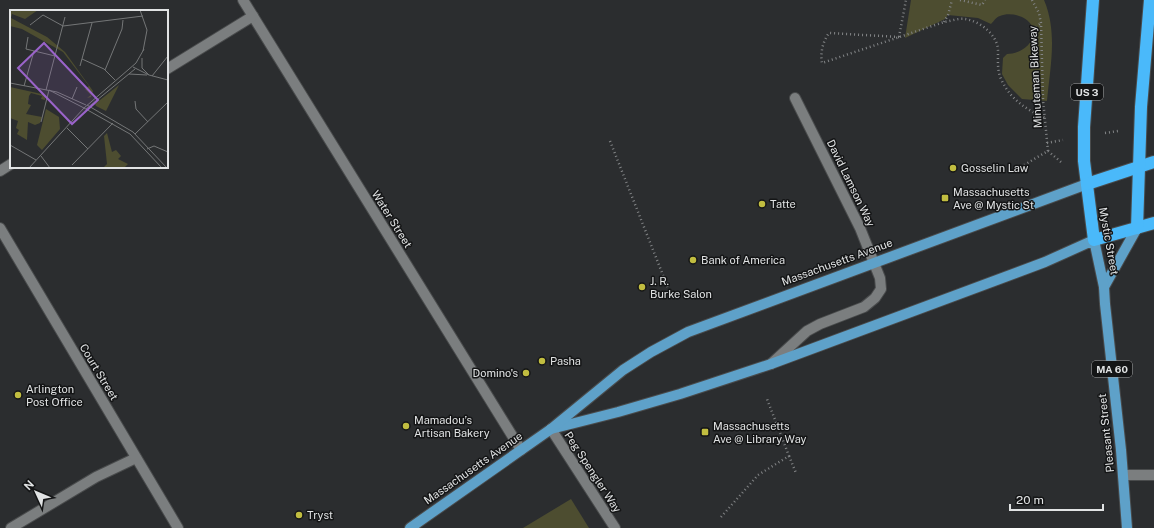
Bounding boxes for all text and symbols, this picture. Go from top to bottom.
inset map [10,10,168,168]
street label: Minuteman Bikeway [1026,25,1044,129]
road number: US 3 [1071,84,1103,100]
street label: David Lamson Way [825,138,877,228]
place label: Gosselin Law [961,162,1029,174]
marker: Gosselin Law [948,163,958,173]
place label: Massachusetts Ave @ Mystic St [953,186,1034,211]
street label: Water Street [370,188,414,250]
marker: Massachusetts Ave @ Mystic St [940,193,950,203]
place label: Tatte [770,198,796,210]
marker: Tatte [757,199,767,209]
street label: Mystic Street [1097,206,1121,276]
street label: Massachusetts Avenue [780,236,894,288]
place label: Bank of America [701,254,785,266]
marker: Bank of America [688,255,698,265]
place label: J. R. Burke Salon [650,275,712,300]
marker: J. R. Burke Salon [637,282,647,292]
street label: Court Street [78,342,120,402]
place label: Pasha [550,355,581,367]
marker: Pasha [537,356,547,366]
road number: MA 60 [1092,361,1132,377]
place label: Domino's [473,367,518,379]
marker: Domino's [521,368,531,378]
place label: Arlington Post Office [26,383,83,408]
marker: Arlington Post Office [13,390,23,400]
street label: Pleasant Street [1096,393,1116,473]
place label: Mamadou’s Artisan Bakery [414,414,490,439]
place label: Massachusetts Ave @ Library Way [713,420,807,445]
marker: Mamadou’s Artisan Bakery [401,421,411,431]
marker: Massachusetts Ave @ Library Way [700,427,710,437]
street label: Massachusetts Avenue [422,429,524,507]
street label: Peg Spengler Way [562,429,624,515]
north arrow [16,472,56,512]
text: N [22,478,36,492]
scale bar [1010,486,1103,512]
text: 20 m [1016,493,1044,507]
place label: Tryst [307,509,333,521]
marker: Tryst [294,510,304,520]

